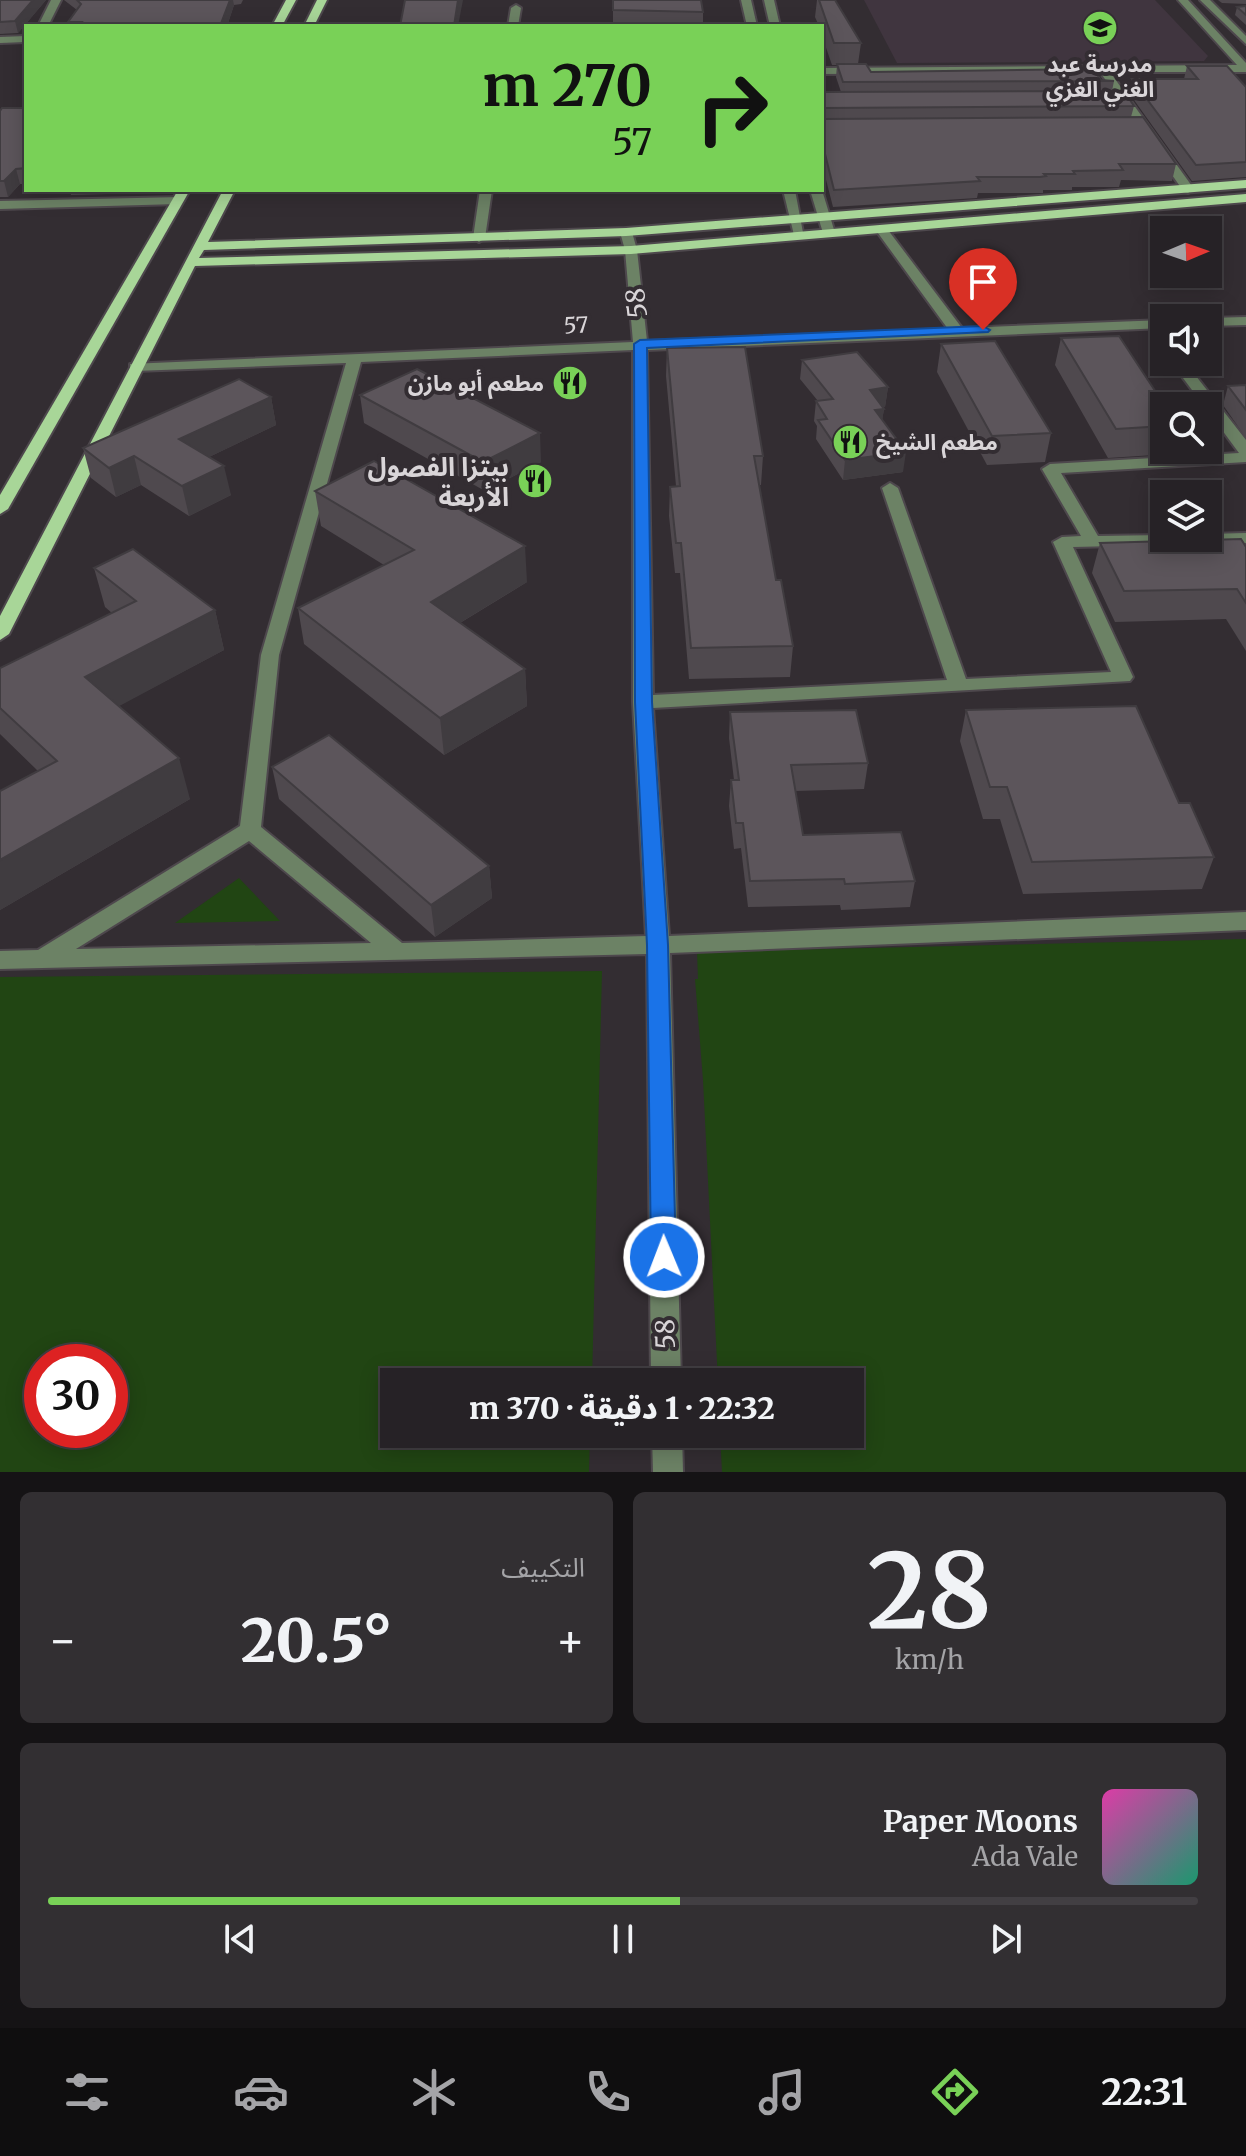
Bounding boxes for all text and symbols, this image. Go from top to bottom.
school or university icon: مدرسة عبد الغني الغزي [1081,9,1119,47]
place label: مدرسة عبد الغني الغزي [1046,50,1154,107]
text: 270 m [482,51,652,121]
icon: right [680,56,784,160]
text: 57 [612,120,652,165]
north arrow [1150,216,1222,288]
map controls [1150,216,1222,552]
pin [949,248,1017,330]
icon: arrive [961,260,1005,304]
street label: 58 [618,286,654,320]
button: sound [1150,304,1222,376]
street label: 57 [563,311,589,339]
restaurant icon: مطعم أبو مازن [551,364,589,402]
place label: مطعم أبو مازن [408,369,544,400]
button: search [1150,392,1222,464]
restaurant icon: مطعم الشيخ [831,423,869,461]
place label: مطعم الشيخ [876,428,998,459]
place label: بيتزا الفصول الأربعة [368,450,509,513]
restaurant icon: بيتزا الفصول الأربعة [516,462,554,500]
button: layers [1150,480,1222,552]
position arrow [622,1215,706,1299]
street label: 58 [648,1319,682,1349]
speed limit sign: 30 [24,1344,128,1448]
text: 22:32 · 1 دقيقة · 370 m [469,1389,775,1427]
text: 28 [867,1526,992,1656]
text: التكييف [501,1551,585,1584]
text: 20.5° [241,1603,392,1678]
text: − [48,1613,77,1668]
text: + [556,1613,585,1668]
text: km/h [895,1643,964,1676]
text: Paper Moons [883,1802,1078,1840]
text: Ada Vale [972,1840,1078,1873]
icon: previous [218,1917,262,1961]
icon: pause [601,1917,645,1961]
icon: next [984,1917,1028,1961]
icon: filters [59,2064,115,2120]
icon: car [233,2064,289,2120]
icon: climate [406,2064,462,2120]
icon: phone [580,2064,636,2120]
icon: music [754,2064,810,2120]
icon: directions [927,2064,983,2120]
text: 22:31 [1101,2070,1187,2115]

